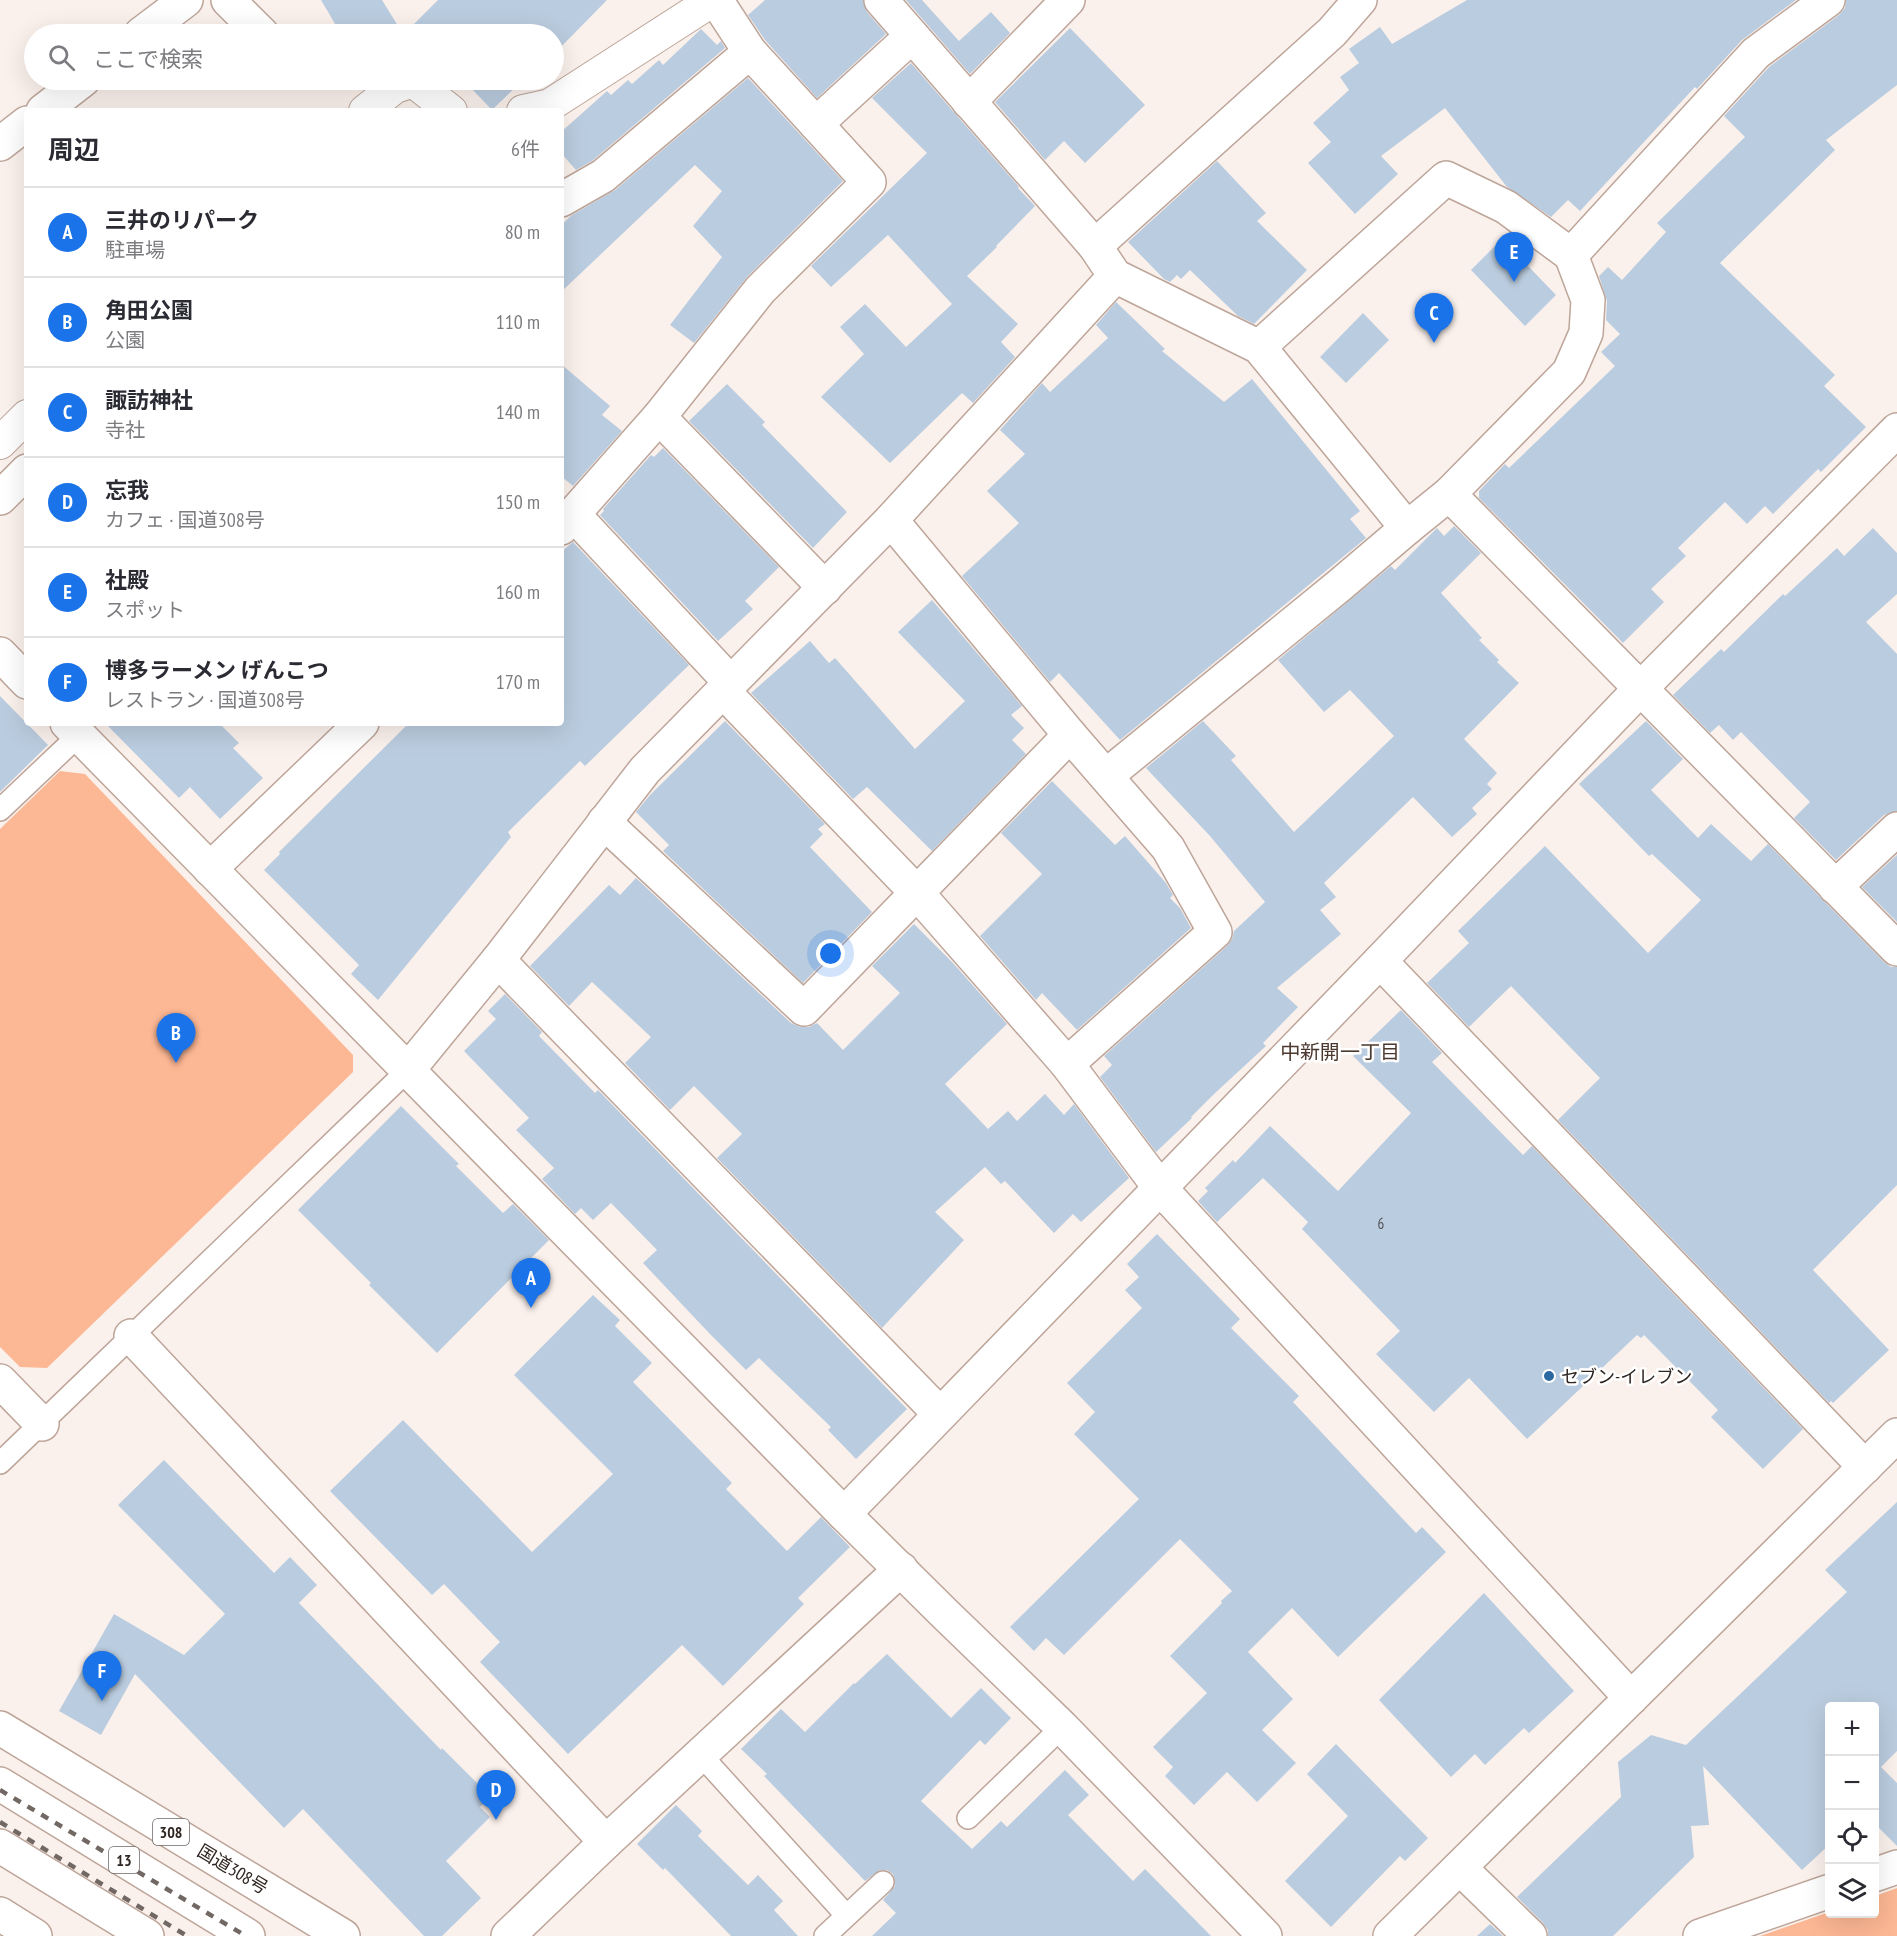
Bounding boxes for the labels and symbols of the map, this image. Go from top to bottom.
pin: E [1494,232,1534,282]
pin: C [1414,294,1454,343]
your location [816,939,845,968]
pin: B [156,1014,195,1063]
district label: 中新開一丁目 [1280,1039,1400,1065]
house number: 6 [1378,1214,1385,1233]
pin: A [512,1258,550,1308]
place label: セブン-イレブン [1561,1365,1692,1388]
marker: セブン-イレブン [1542,1369,1556,1383]
pin: F [82,1652,122,1701]
pin: D [476,1770,516,1820]
road number: 308 [153,1819,189,1845]
street label: 国道308号 [194,1839,272,1899]
road number: 13 [109,1847,139,1873]

